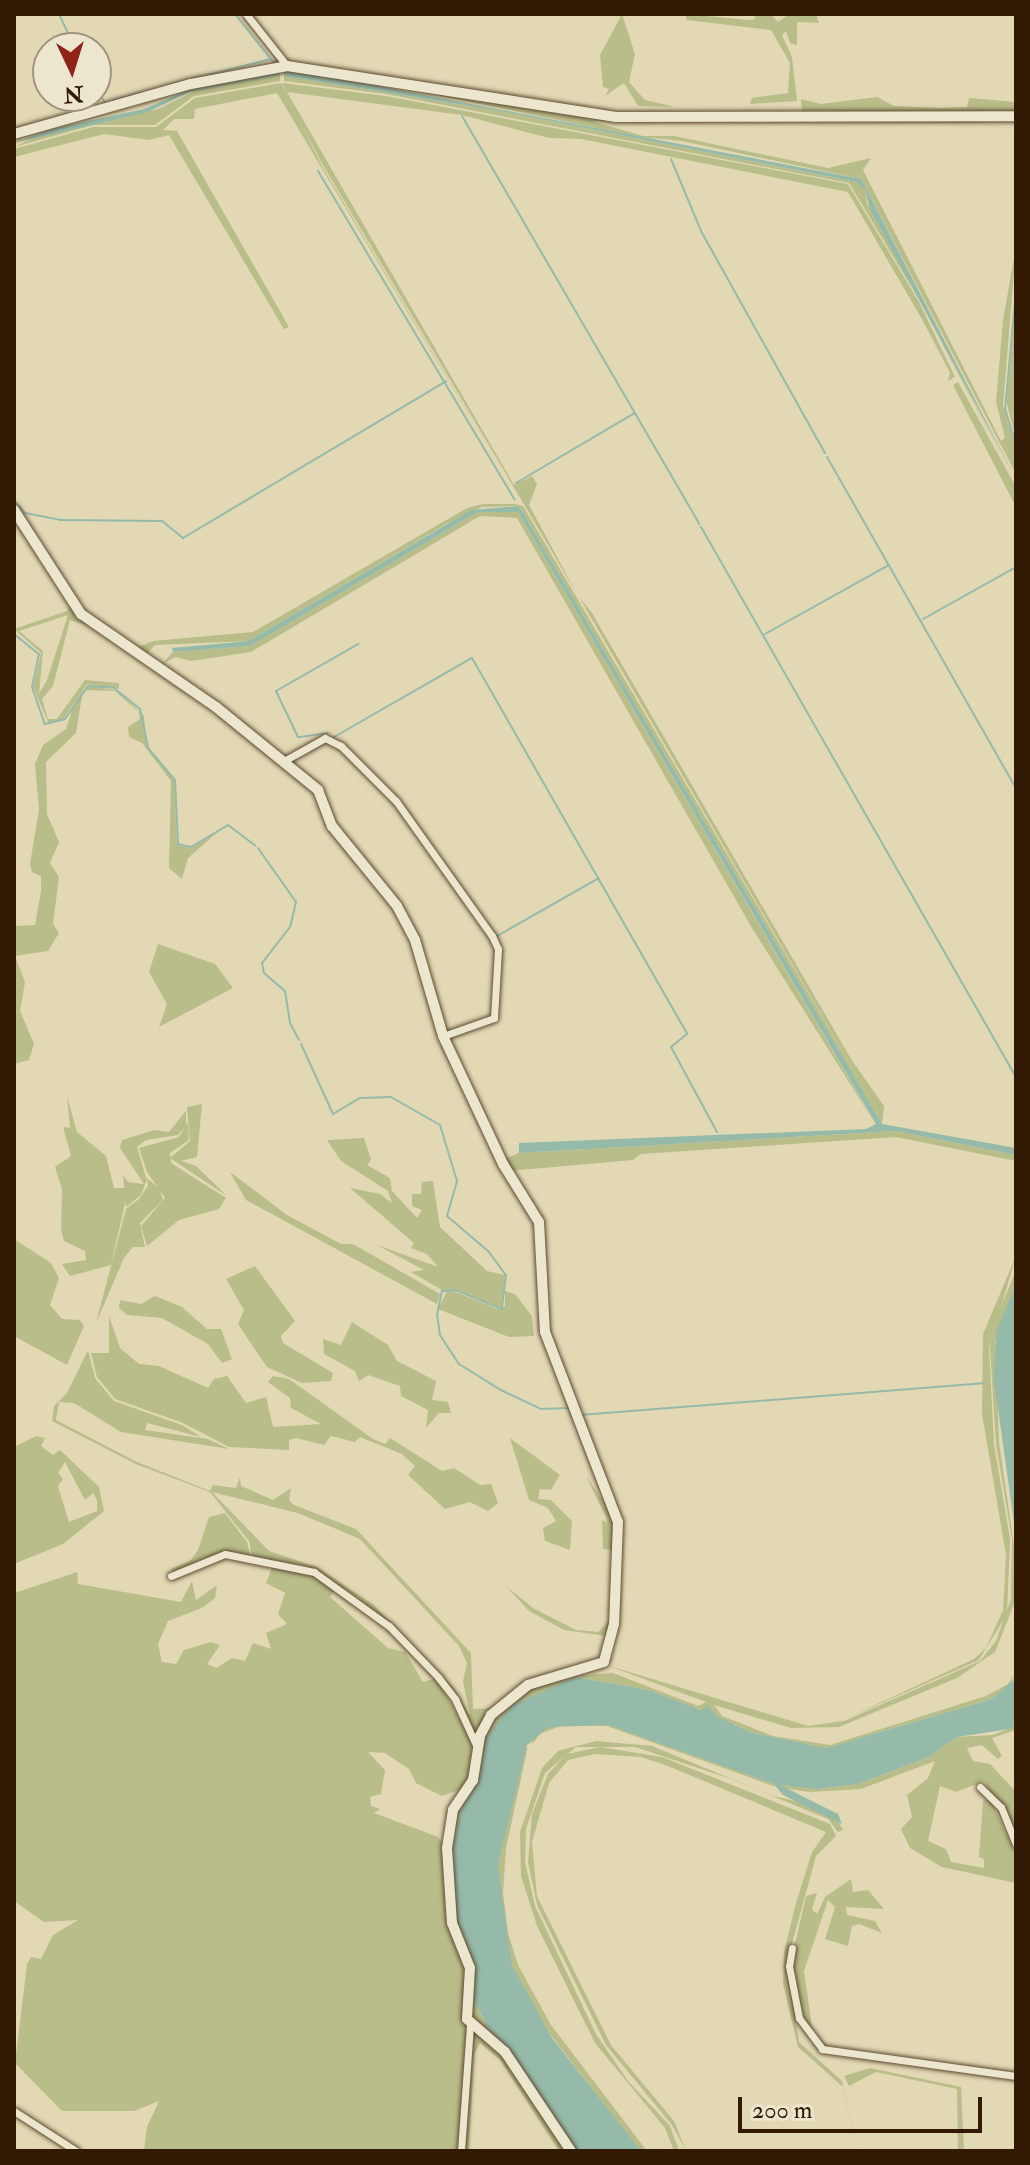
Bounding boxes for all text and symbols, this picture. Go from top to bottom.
north arrow [32,32,112,112]
text: N [63,79,84,109]
scale bar [742,2081,986,2131]
text: 200 m [752,2095,812,2126]

